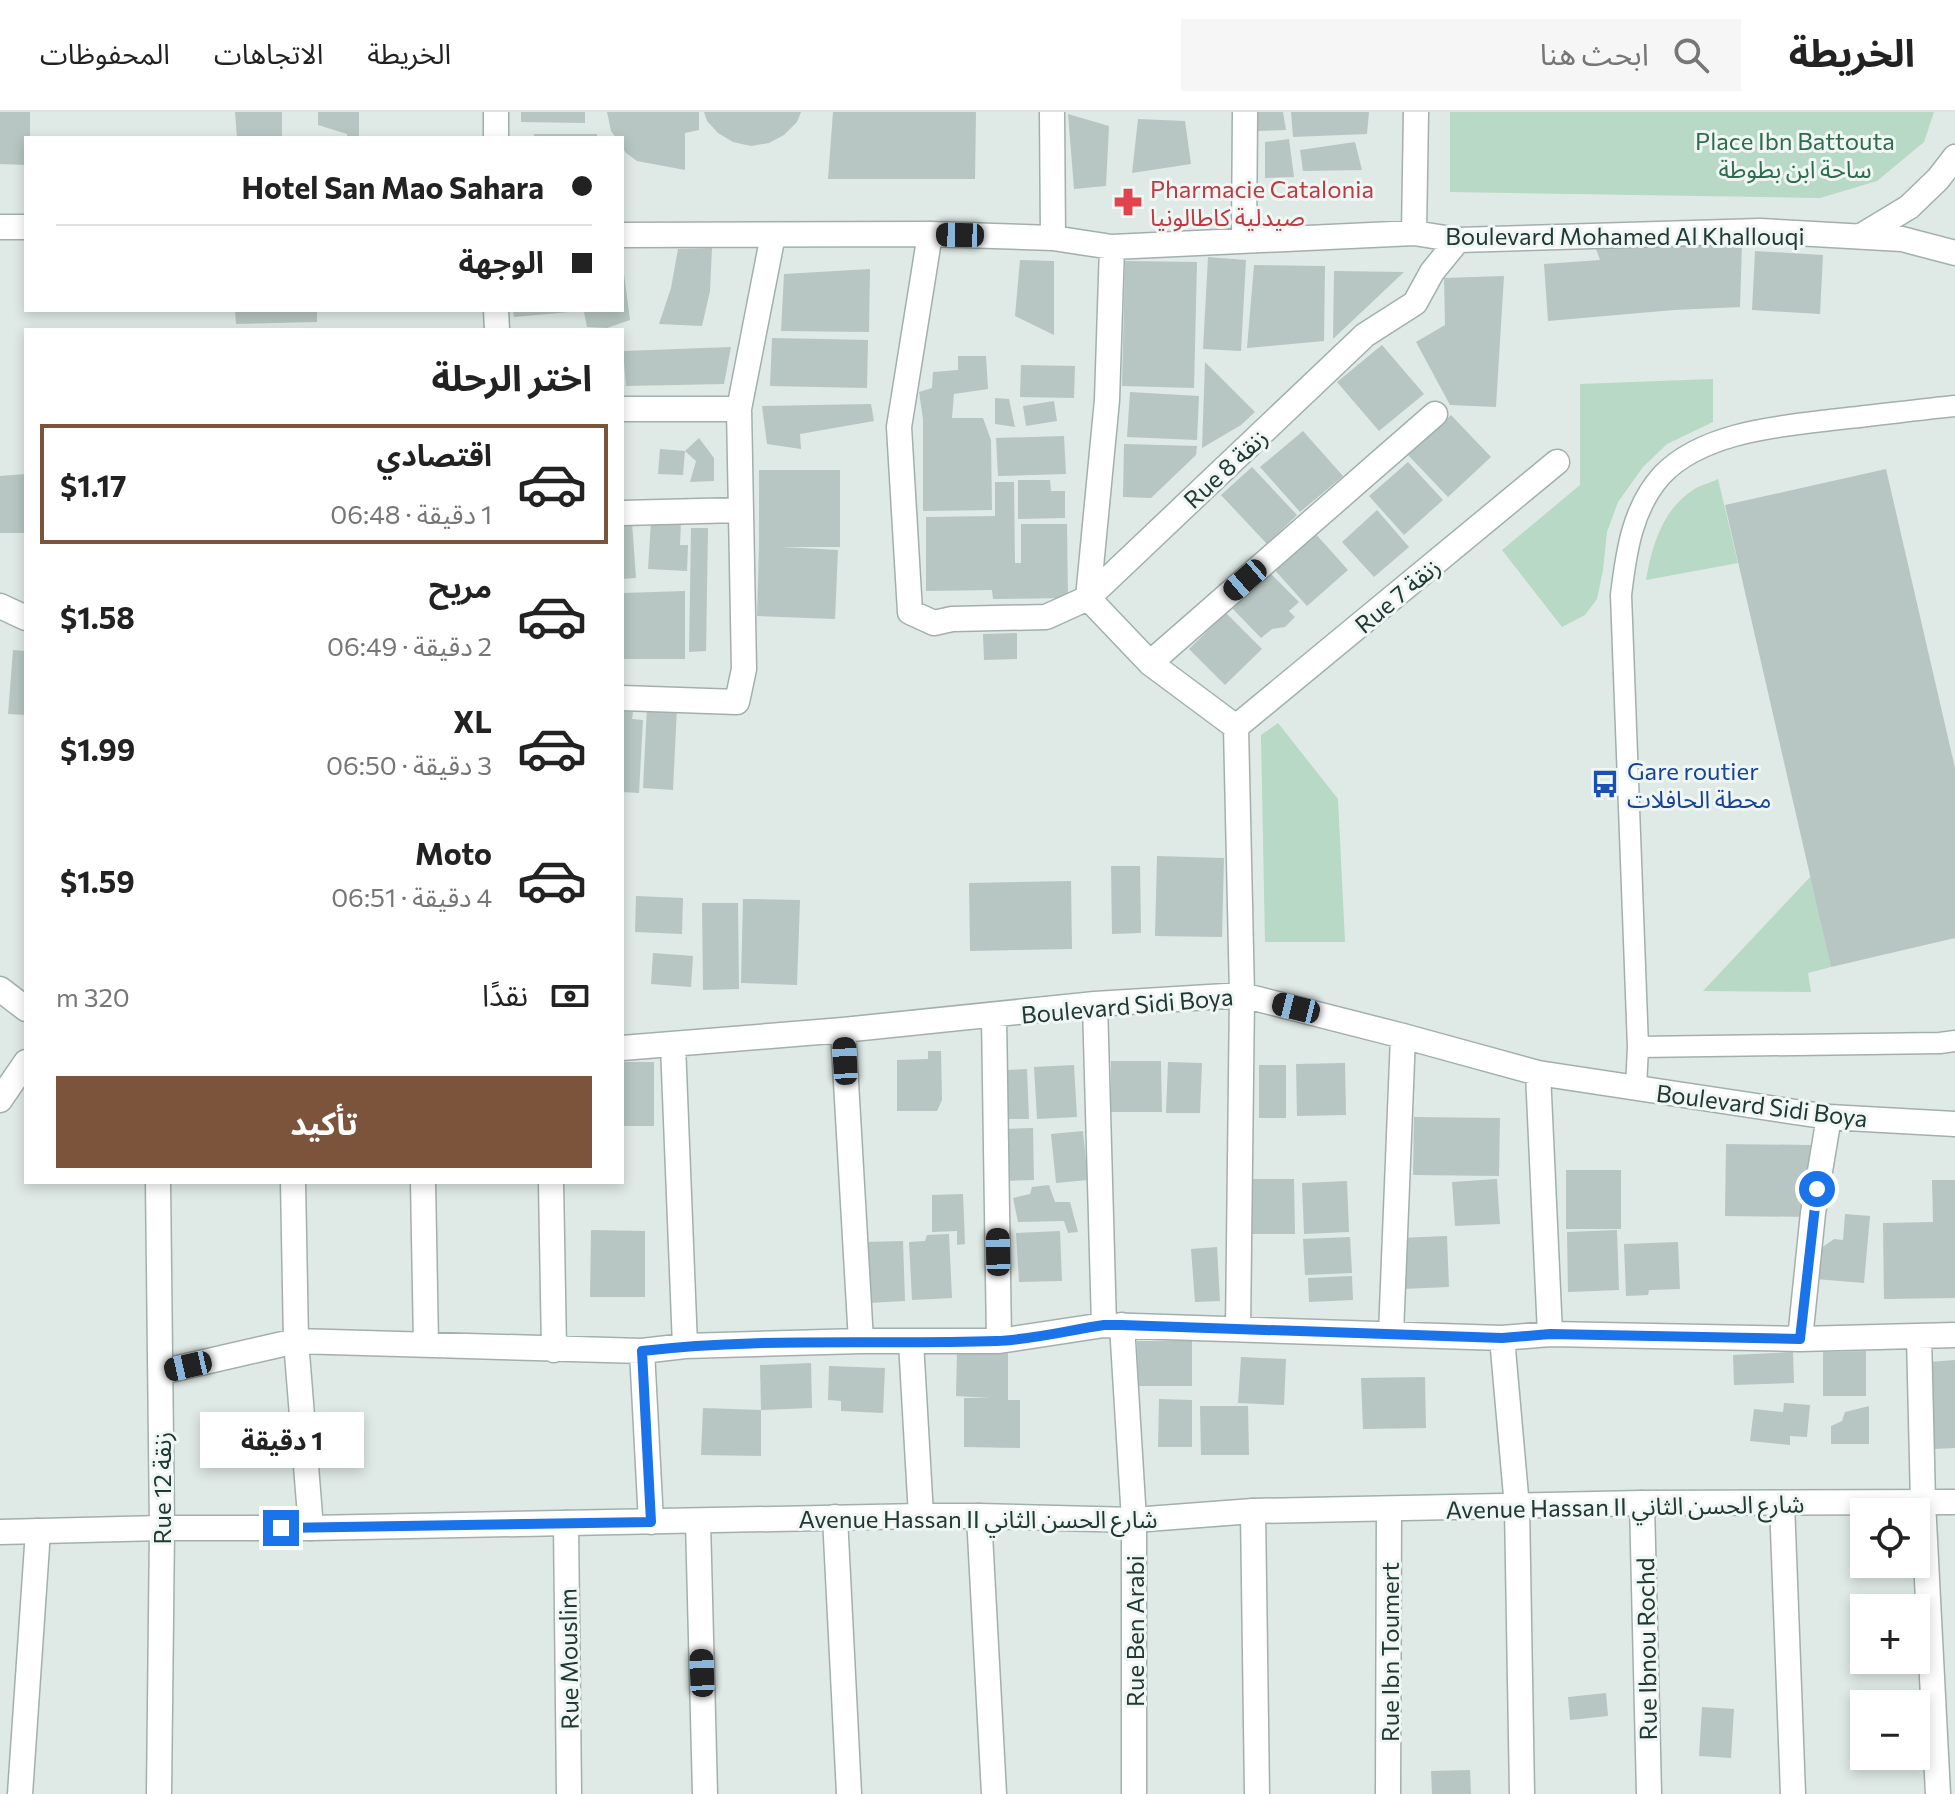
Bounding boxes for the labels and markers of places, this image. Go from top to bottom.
place label: Pharmacie Catalonia صيدلية كاطالونيا [1150,174,1374,232]
pharmacy icon: Pharmacie Catalonia صيدلية كاطالونيا [1113,187,1143,217]
place label: Gare routier محطة الحافلات [1627,756,1771,813]
bus stop icon: Gare routier محطة الحافلات [1590,769,1620,799]

